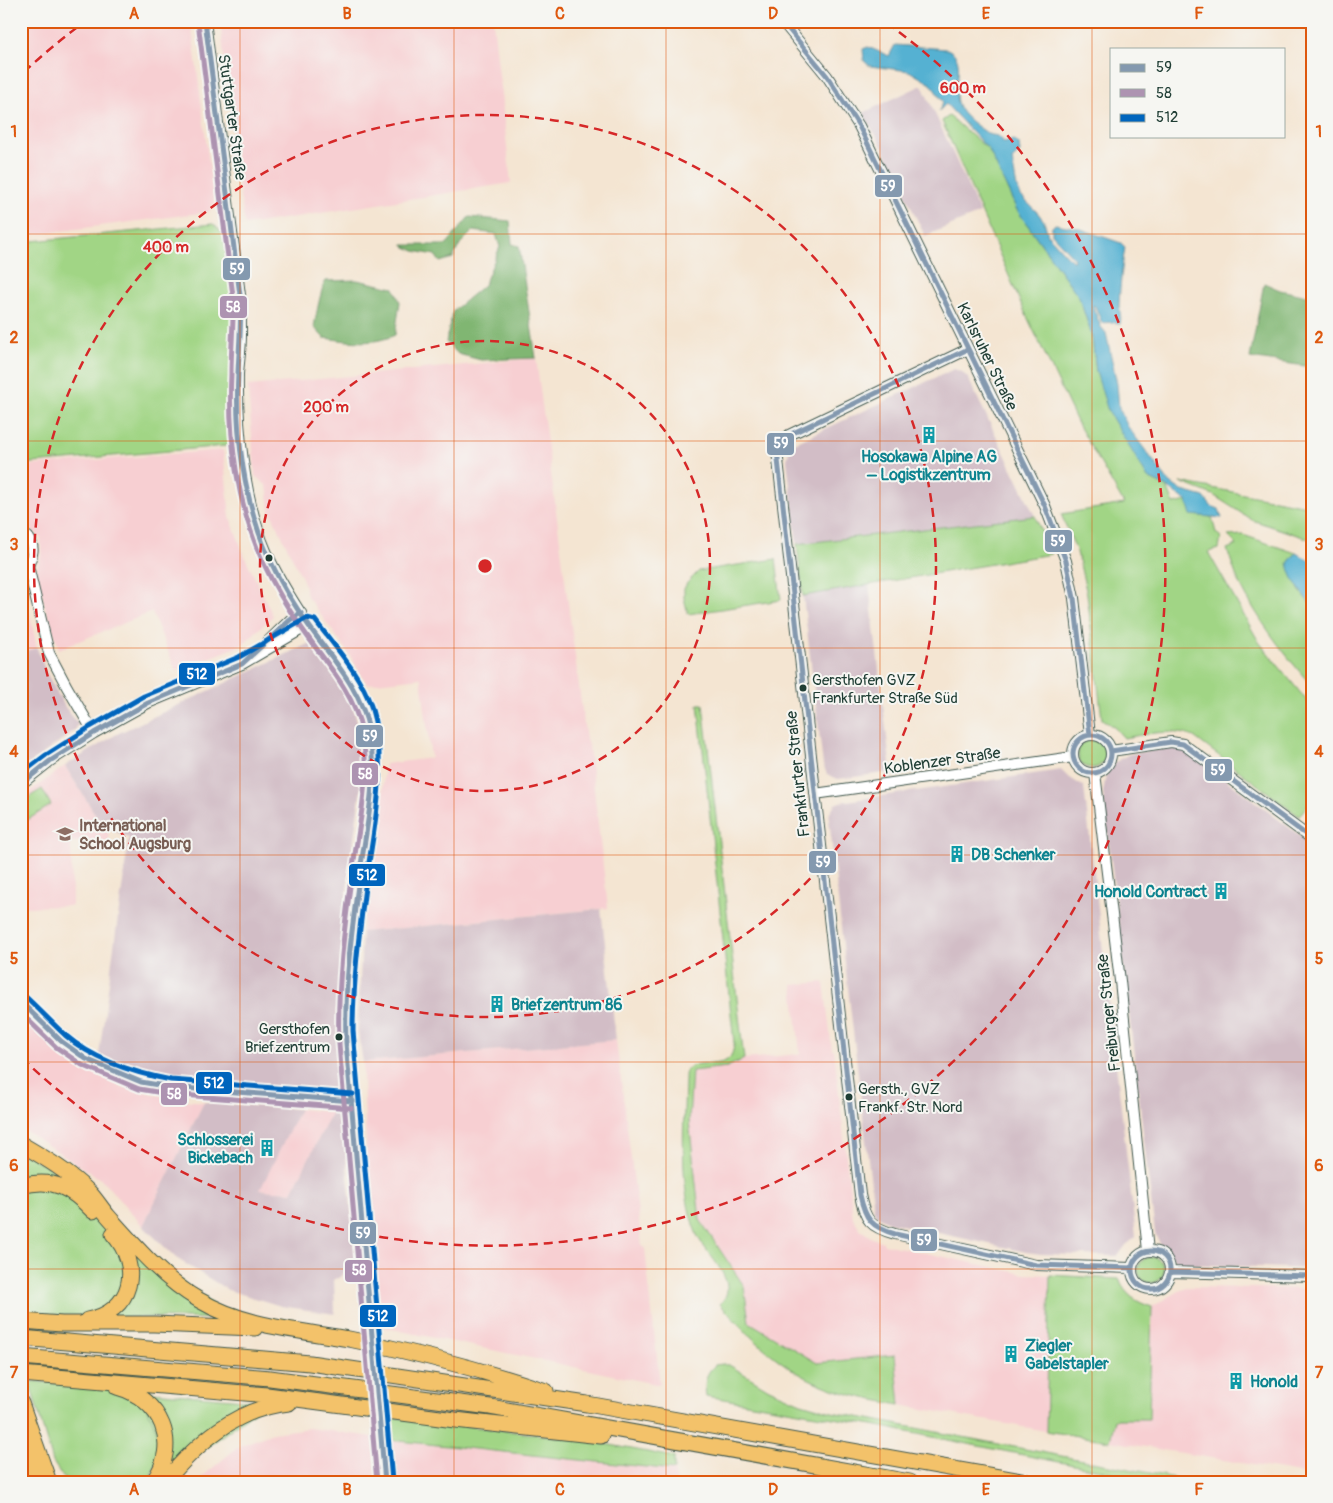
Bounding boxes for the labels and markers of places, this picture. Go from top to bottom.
building icon: Hosokawa Alpine AG – Logistikzentrum [919,425,939,445]
place label: Hosokawa Alpine AG – Logistikzentrum [861,447,997,485]
unlabelled marker [264,553,274,563]
centre of rings [476,557,494,575]
place label: Gersthofen GVZ Frankfurter Straße Süd [812,671,958,708]
marker: Gersthofen GVZ Frankfurter Straße Süd [798,683,808,693]
place label: International School Augsburg [79,816,191,854]
school or university icon: International School Augsburg [55,824,75,844]
building icon: DB Schenker [947,844,967,864]
place label: DB Schenker [971,845,1056,865]
building icon: Honold Contract [1211,881,1231,901]
place label: Honold Contract [1094,882,1208,902]
building icon: Briefzentrum 86 [487,994,507,1014]
place label: Briefzentrum 86 [511,995,623,1015]
place label: Gersthofen Briefzentrum [245,1020,330,1057]
marker: Gersthofen Briefzentrum [334,1032,344,1042]
place label: Gersth., GVZ Frankf. Str. Nord [858,1080,963,1117]
marker: Gersth., GVZ Frankf. Str. Nord [844,1092,854,1102]
place label: Schlosserei Bickebach [177,1130,253,1168]
building icon: Schlosserei Bickebach [257,1138,277,1158]
place label: Ziegler Gabelstapler [1025,1336,1109,1374]
building icon: Ziegler Gabelstapler [1001,1344,1021,1364]
building icon: Honold [1226,1371,1246,1391]
place label: Honold [1250,1372,1298,1392]

